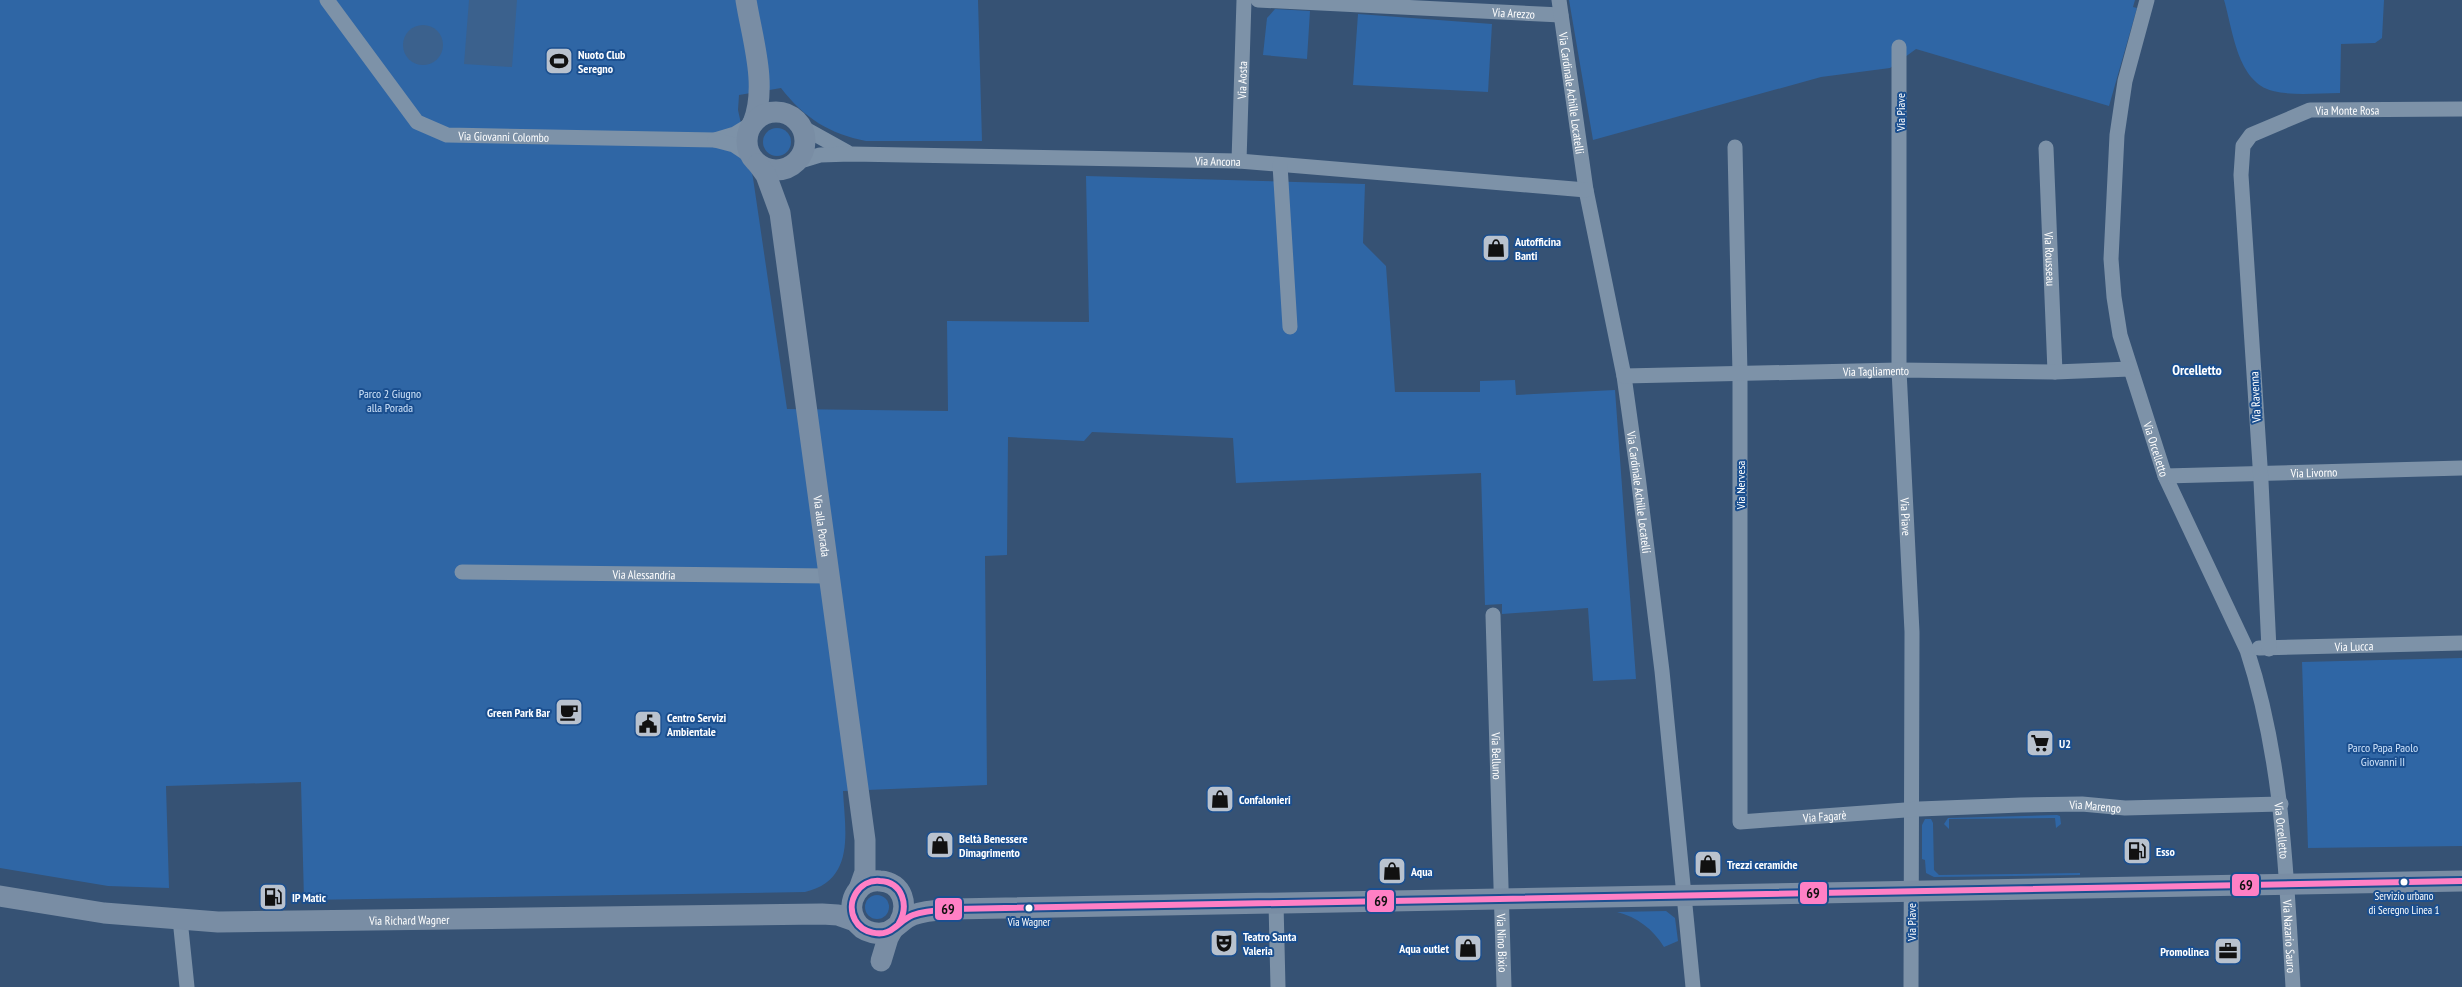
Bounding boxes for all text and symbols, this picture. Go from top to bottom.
street label: Via Arezzo [1491,4,1535,21]
street label: Via Cardinale Achille Locatelli [1556,30,1588,155]
sports icon: Nuoto Club Seregno [544,46,574,76]
place label: Nuoto Club Seregno [578,47,626,76]
street label: Via Aosta [1233,61,1250,100]
street label: Via Piave [1893,93,1908,132]
street label: Via Monte Rosa [2314,102,2380,117]
street label: Via Giovanni Colombo [457,128,549,144]
street label: Via Ancona [1194,153,1241,169]
street label: Via Rousseau [2042,230,2059,286]
shop icon: Autofficina Banti [1481,233,1511,263]
place label: Autofficina Banti [1514,234,1561,263]
district label: Orcelletto [2172,361,2222,379]
street label: Via Tagliamento [1842,362,1909,379]
street label: Via Ravenna [2246,371,2264,424]
park label: Parco 2 Giugno alla Porada [359,386,421,415]
street label: Via Orcelletto [2140,419,2172,478]
street label: Via Cardinale Achille Locatelli [1624,429,1655,554]
street label: Via Nervesa [1733,460,1748,510]
street label: Via Livorno [2289,464,2338,480]
street label: Via alla Porada [811,493,834,558]
street label: Via Piave [1898,496,1915,536]
street label: Via Alessandria [612,566,676,582]
street label: Via Lucca [2333,638,2374,654]
cafe icon: Green Park Bar [554,697,584,727]
place label: Green Park Bar [487,705,550,720]
public building icon: Centro Servizi Ambientale [633,709,663,739]
place label: Centro Servizi Ambientale [666,710,726,739]
supermarket icon: U2 [2025,728,2055,758]
street label: Via Belluno [1489,731,1505,780]
place label: U2 [2059,736,2071,751]
park label: Parco Papa Paolo Giovanni II [2348,740,2418,769]
shop icon: Confalonieri [1205,784,1235,814]
place label: Confalonieri [1239,792,1291,807]
street label: Via Marengo [2068,796,2122,815]
street label: Via Orcelletto [2272,801,2292,859]
street label: Via Fagarè [1801,807,1847,825]
shop icon: Beltà Benessere Dimagrimento [925,830,955,860]
place label: Beltà Benessere Dimagrimento [959,831,1028,860]
fuel station icon: Esso [2122,836,2152,866]
place label: Esso [2156,844,2176,859]
shop icon: Trezzi ceramiche [1693,849,1723,879]
shop icon: Aqua [1377,856,1407,886]
place label: Trezzi ceramiche [1727,857,1798,872]
place label: Aqua [1410,864,1432,879]
line badge: 69 [2231,873,2260,897]
text: 69 [2239,876,2253,894]
marker: Servizio urbano di Seregno Linea 1 [2399,877,2409,887]
line badge: 69 [1799,881,1828,905]
fuel station icon: IP Matic [258,882,288,912]
text: 69 [1806,884,1820,902]
line badge: 69 [1366,889,1395,913]
place label: Servizio urbano di Seregno Linea 1 [2369,889,2439,917]
place label: IP Matic [292,890,327,905]
text: 69 [1374,892,1388,910]
line badge: 69 [934,897,963,921]
street label: Via Nazario Sauro [2280,898,2300,973]
text: 69 [941,900,955,918]
marker: Via Wagner [1024,903,1034,913]
street label: Via Piave [1904,903,1919,942]
street label: Via Richard Wagner [368,911,450,928]
street label: Via Nino Bixio [1494,912,1511,972]
place label: Via Wagner [1007,915,1050,929]
theatre icon: Teatro Santa Valeria [1209,928,1239,958]
place label: Teatro Santa Valeria [1242,929,1296,958]
shop icon: Aqua outlet [1453,933,1483,963]
office icon: Promolinea [2213,936,2243,966]
place label: Aqua outlet [1398,941,1449,956]
place label: Promolinea [2160,944,2209,959]

